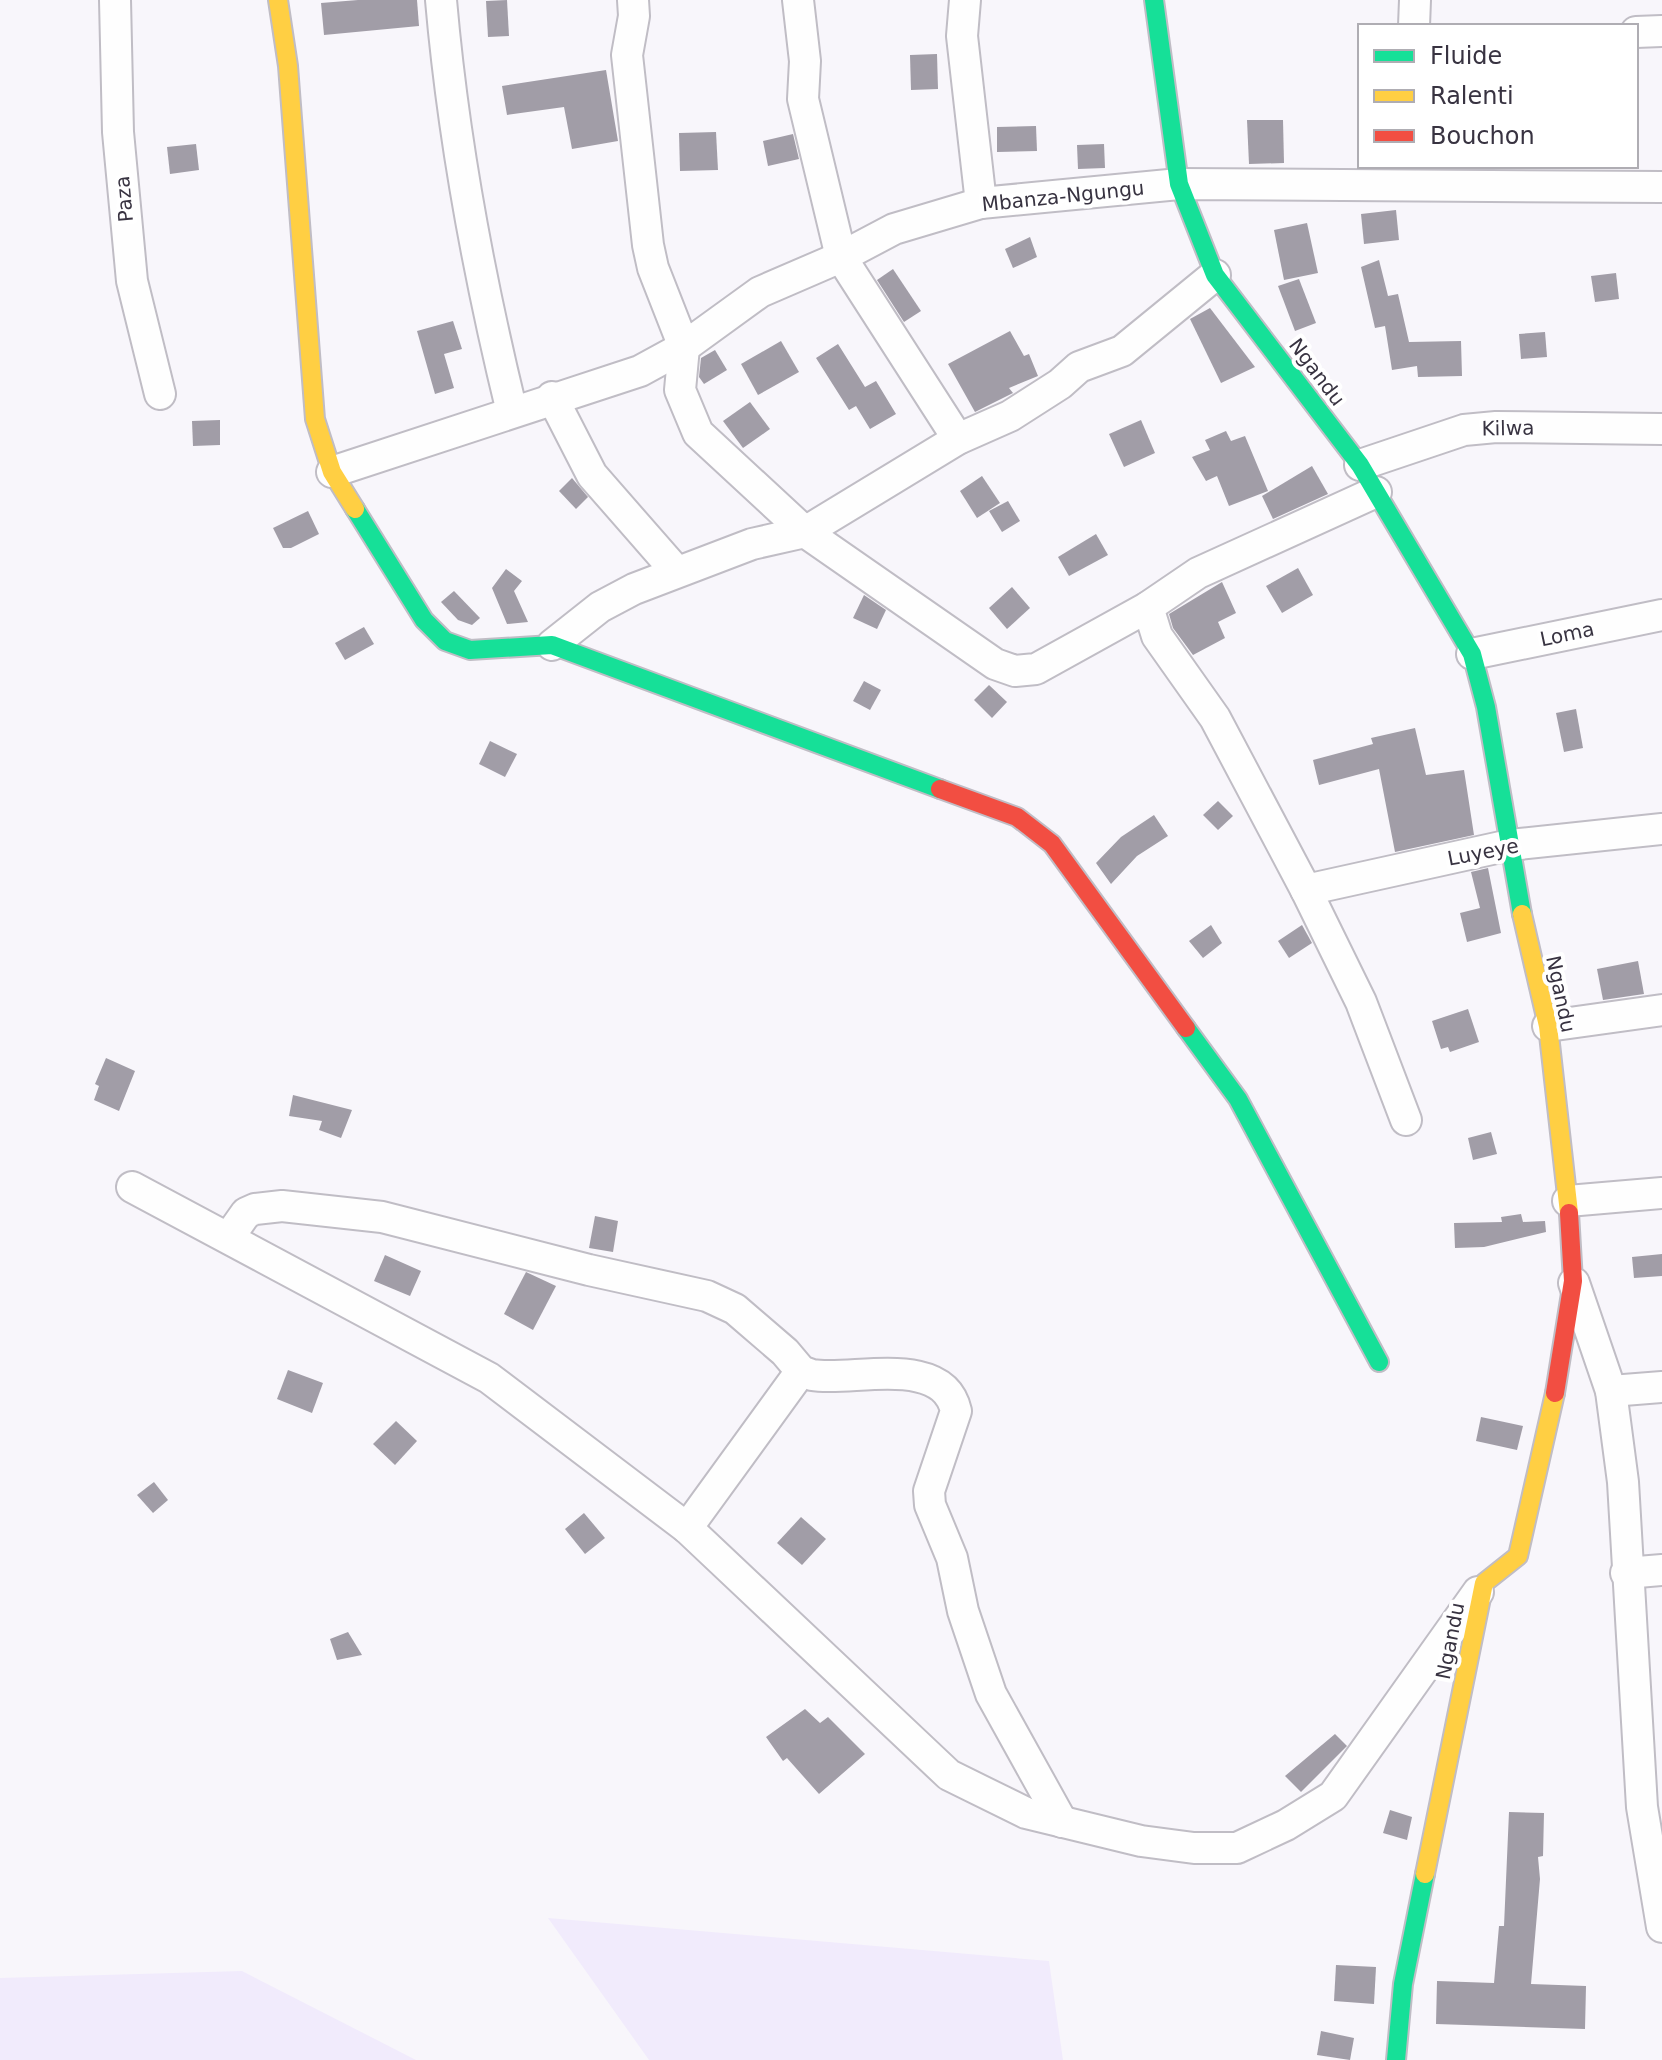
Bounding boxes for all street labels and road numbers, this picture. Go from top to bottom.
street label: Paza [110,175,138,223]
street label: Mbanza-Ngungu [981,176,1145,216]
street label: Ngandu [1284,334,1350,410]
street label: Kilwa [1481,416,1535,440]
street label: Loma [1538,617,1596,651]
street label: Luyeye [1445,833,1521,871]
street label: Ngandu [1541,953,1581,1035]
street label: Ngandu [1431,1600,1469,1682]

